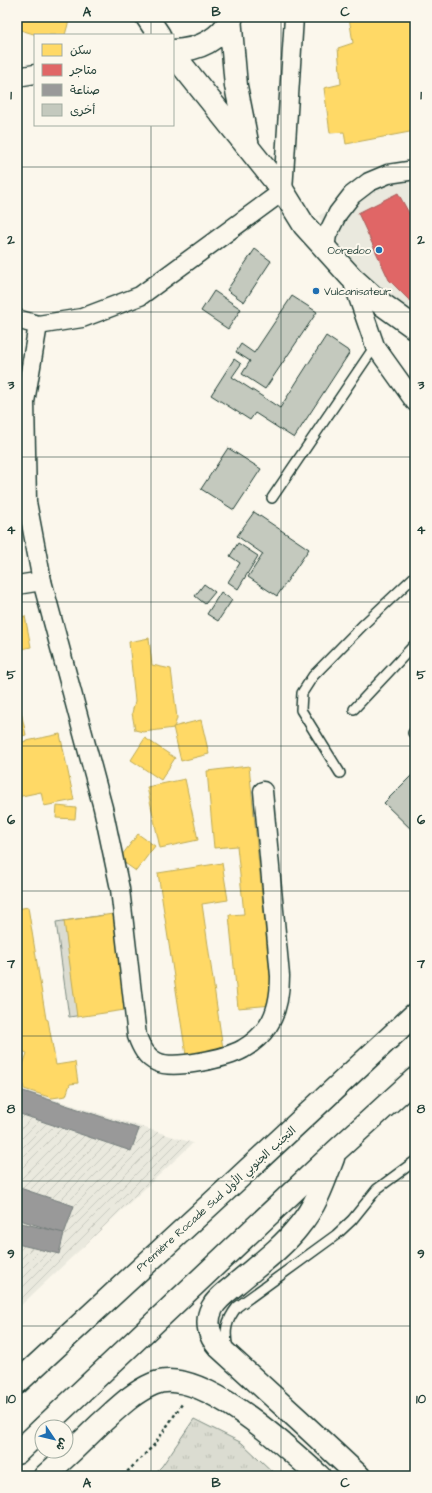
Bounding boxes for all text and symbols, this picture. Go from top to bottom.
text: A [83,3,92,21]
text: B [211,3,221,21]
text: C [340,3,350,21]
legend [34,34,174,126]
text: سكن [70,42,92,59]
text: متاجر [69,62,97,79]
text: صناعة [70,82,100,99]
text: 1 [10,86,12,104]
text: 1 [420,86,422,104]
text: أخرى [70,102,95,119]
text: 2 [6,231,15,249]
text: 2 [416,231,425,249]
place label: Ooredoo [327,243,372,258]
marker: Ooredoo [374,245,384,255]
place label: Vulcanisateur [324,284,391,299]
marker: Vulcanisateur [311,286,321,296]
text: 3 [7,376,15,394]
text: 3 [417,376,425,394]
text: 4 [7,521,16,539]
text: 4 [417,521,426,539]
text: 5 [6,666,16,684]
text: 5 [416,666,426,684]
text: 6 [7,811,16,829]
text: 6 [417,811,426,829]
text: 7 [6,955,16,973]
text: 7 [416,955,426,973]
text: 8 [7,1100,16,1118]
text: 8 [417,1100,426,1118]
street label: Première Rocade Sud التجنب الجنوبي الأول [133,1123,301,1277]
text: 9 [7,1245,15,1263]
text: 9 [417,1245,425,1263]
text: 10 [6,1390,17,1408]
text: 10 [416,1390,427,1408]
north arrow [34,1419,74,1459]
text: ش [52,1435,71,1454]
text: A [83,1474,92,1492]
text: B [211,1474,221,1492]
text: C [340,1474,350,1492]

